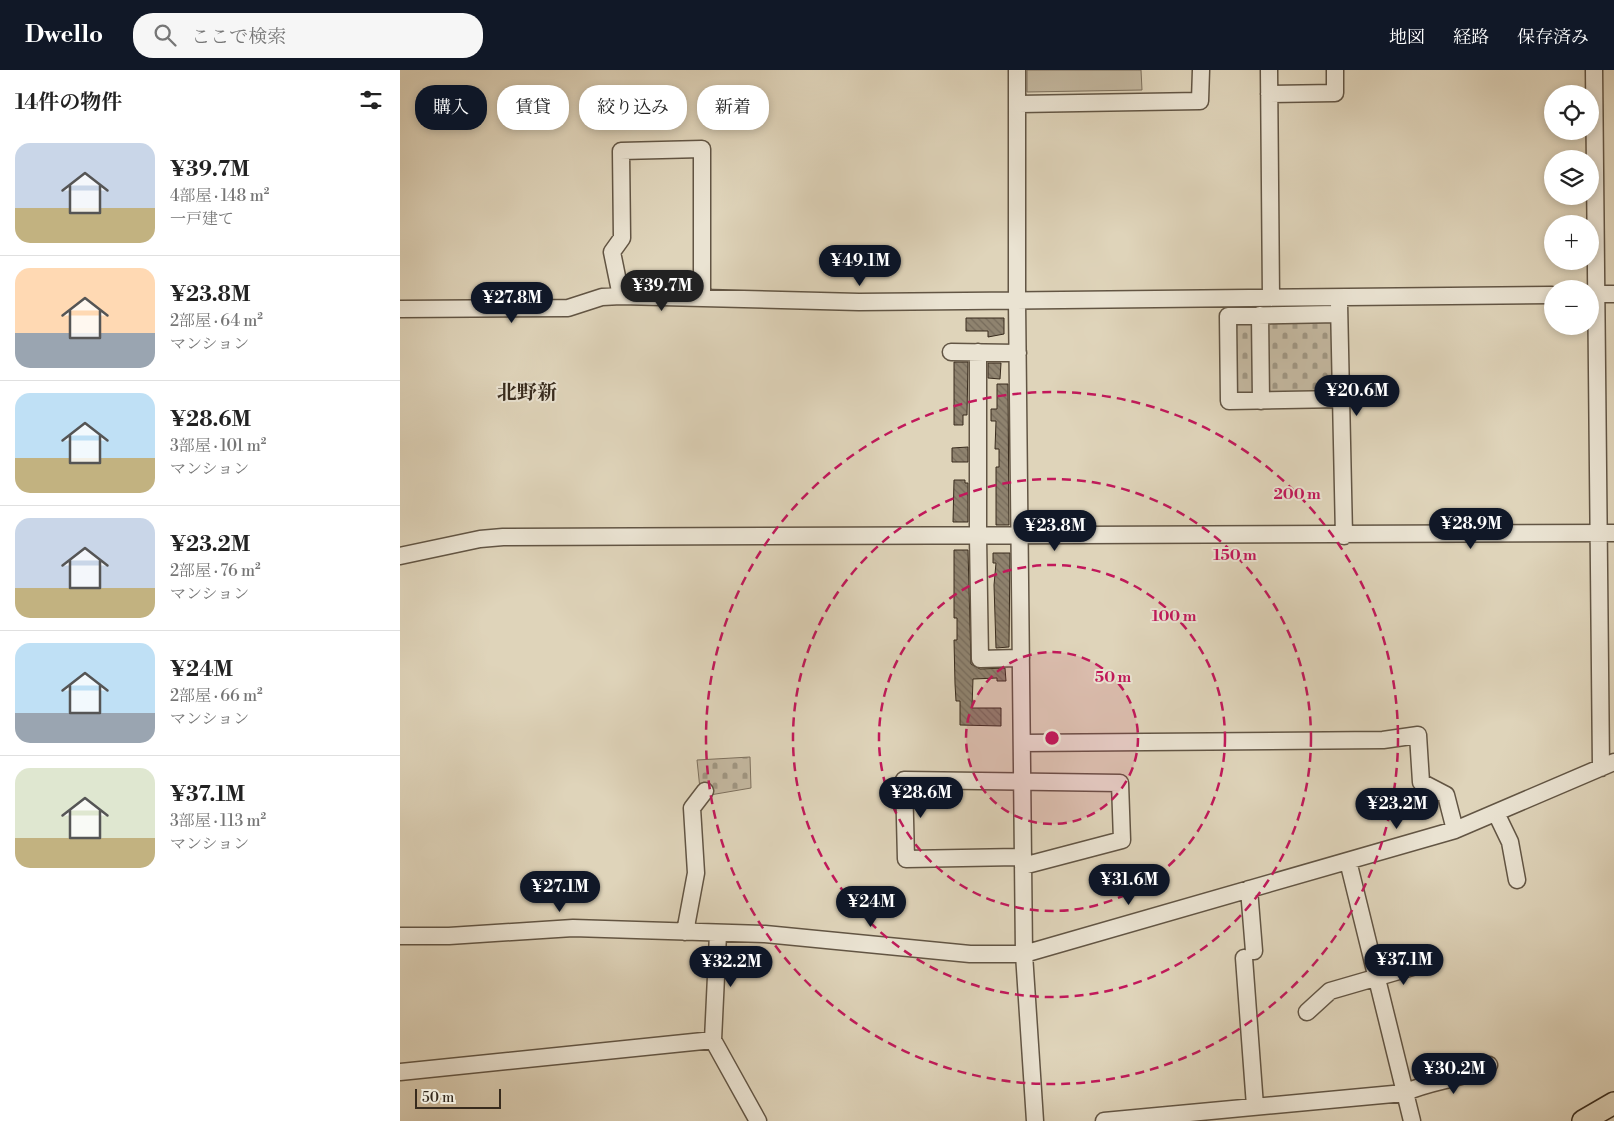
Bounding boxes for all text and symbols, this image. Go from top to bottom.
search box [133,13,483,58]
text: Dwello [25,20,103,50]
icon: search [151,21,179,49]
text: ここで検索 [191,25,286,49]
text: 地図 [1389,26,1425,49]
text: 経路 [1453,26,1489,49]
text: 保存済み [1517,26,1589,49]
chip: 購入 [415,85,487,130]
chip: 賃貸 [497,85,569,130]
chip: 絞り込み [579,85,687,130]
chip: 新着 [697,85,769,130]
map controls [1544,85,1599,335]
button: locate [1544,85,1599,140]
icon: filters [357,86,385,114]
text: 14件の物件 [15,90,122,116]
button: layers [1544,150,1599,205]
text: ¥39.7M [170,157,250,183]
icon: home [55,163,115,223]
text: 4部屋 · 148 m² [170,186,269,206]
text: 一戸建て [170,209,234,229]
button: + [1544,215,1599,270]
pin: ¥49.1M [819,244,901,287]
text: ¥49.1M [830,251,890,271]
pin: ¥39.7M [621,270,703,312]
text: ¥39.7M [632,276,692,296]
button: − [1544,280,1599,335]
text: ¥23.8M [170,282,250,308]
pin: ¥27.8M [471,282,553,324]
icon: home [55,288,115,348]
text: ¥27.8M [482,288,542,308]
text: 2部屋 · 64 m² [170,311,263,331]
text: マンション [170,334,249,354]
pin: ¥20.6M [1316,374,1398,417]
district label: 北野新 [497,381,557,406]
text: ¥20.6M [1325,381,1389,401]
text: ¥28.6M [170,407,251,433]
icon: home [55,413,115,473]
text: 3部屋 · 101 m² [170,436,266,456]
text: マンション [170,459,249,479]
text: 200 m [1273,485,1321,504]
pin: ¥28.9M [1430,508,1512,550]
pin: ¥23.8M [1014,510,1096,552]
text: ¥28.9M [1440,514,1502,534]
text: ¥23.8M [1024,516,1086,536]
text: ¥23.2M [170,532,250,558]
icon: home [55,538,115,598]
text: 150 m [1213,546,1257,565]
text: 2部屋 · 76 m² [170,561,261,581]
text: マンション [170,584,249,604]
text: 100 m [1152,607,1197,626]
text: ¥24M [170,657,233,683]
icon: home [55,663,115,723]
text: 50 m [1095,668,1131,687]
text: 2部屋 · 66 m² [170,686,263,706]
text: マンション [170,709,249,729]
centre of rings [1043,729,1061,747]
pin: ¥28.6M [880,776,962,819]
text: ¥37.1M [170,782,245,808]
text: ¥28.6M [890,783,952,803]
icon: home [55,788,115,848]
pin: ¥23.2M [1356,788,1438,830]
text: ¥23.2M [1366,794,1428,814]
text: 3部屋 · 113 m² [170,811,266,831]
text: マンション [170,834,249,854]
pin: ¥31.6M [1088,864,1170,906]
pin: ¥27.1M [519,870,601,913]
text: ¥31.6M [1100,870,1158,890]
text: ¥27.1M [531,877,589,897]
pin: ¥24M [841,886,901,928]
text: ¥24M [847,892,895,912]
pin: ¥37.1M [1363,944,1445,986]
pin: ¥32.2M [690,946,772,988]
text: ¥37.1M [1375,950,1433,970]
text: ¥32.2M [700,952,762,972]
pin: ¥30.2M [1413,1052,1495,1095]
text: ¥30.2M [1423,1059,1485,1079]
scale bar [415,1086,501,1109]
text: 50 m [422,1089,454,1107]

